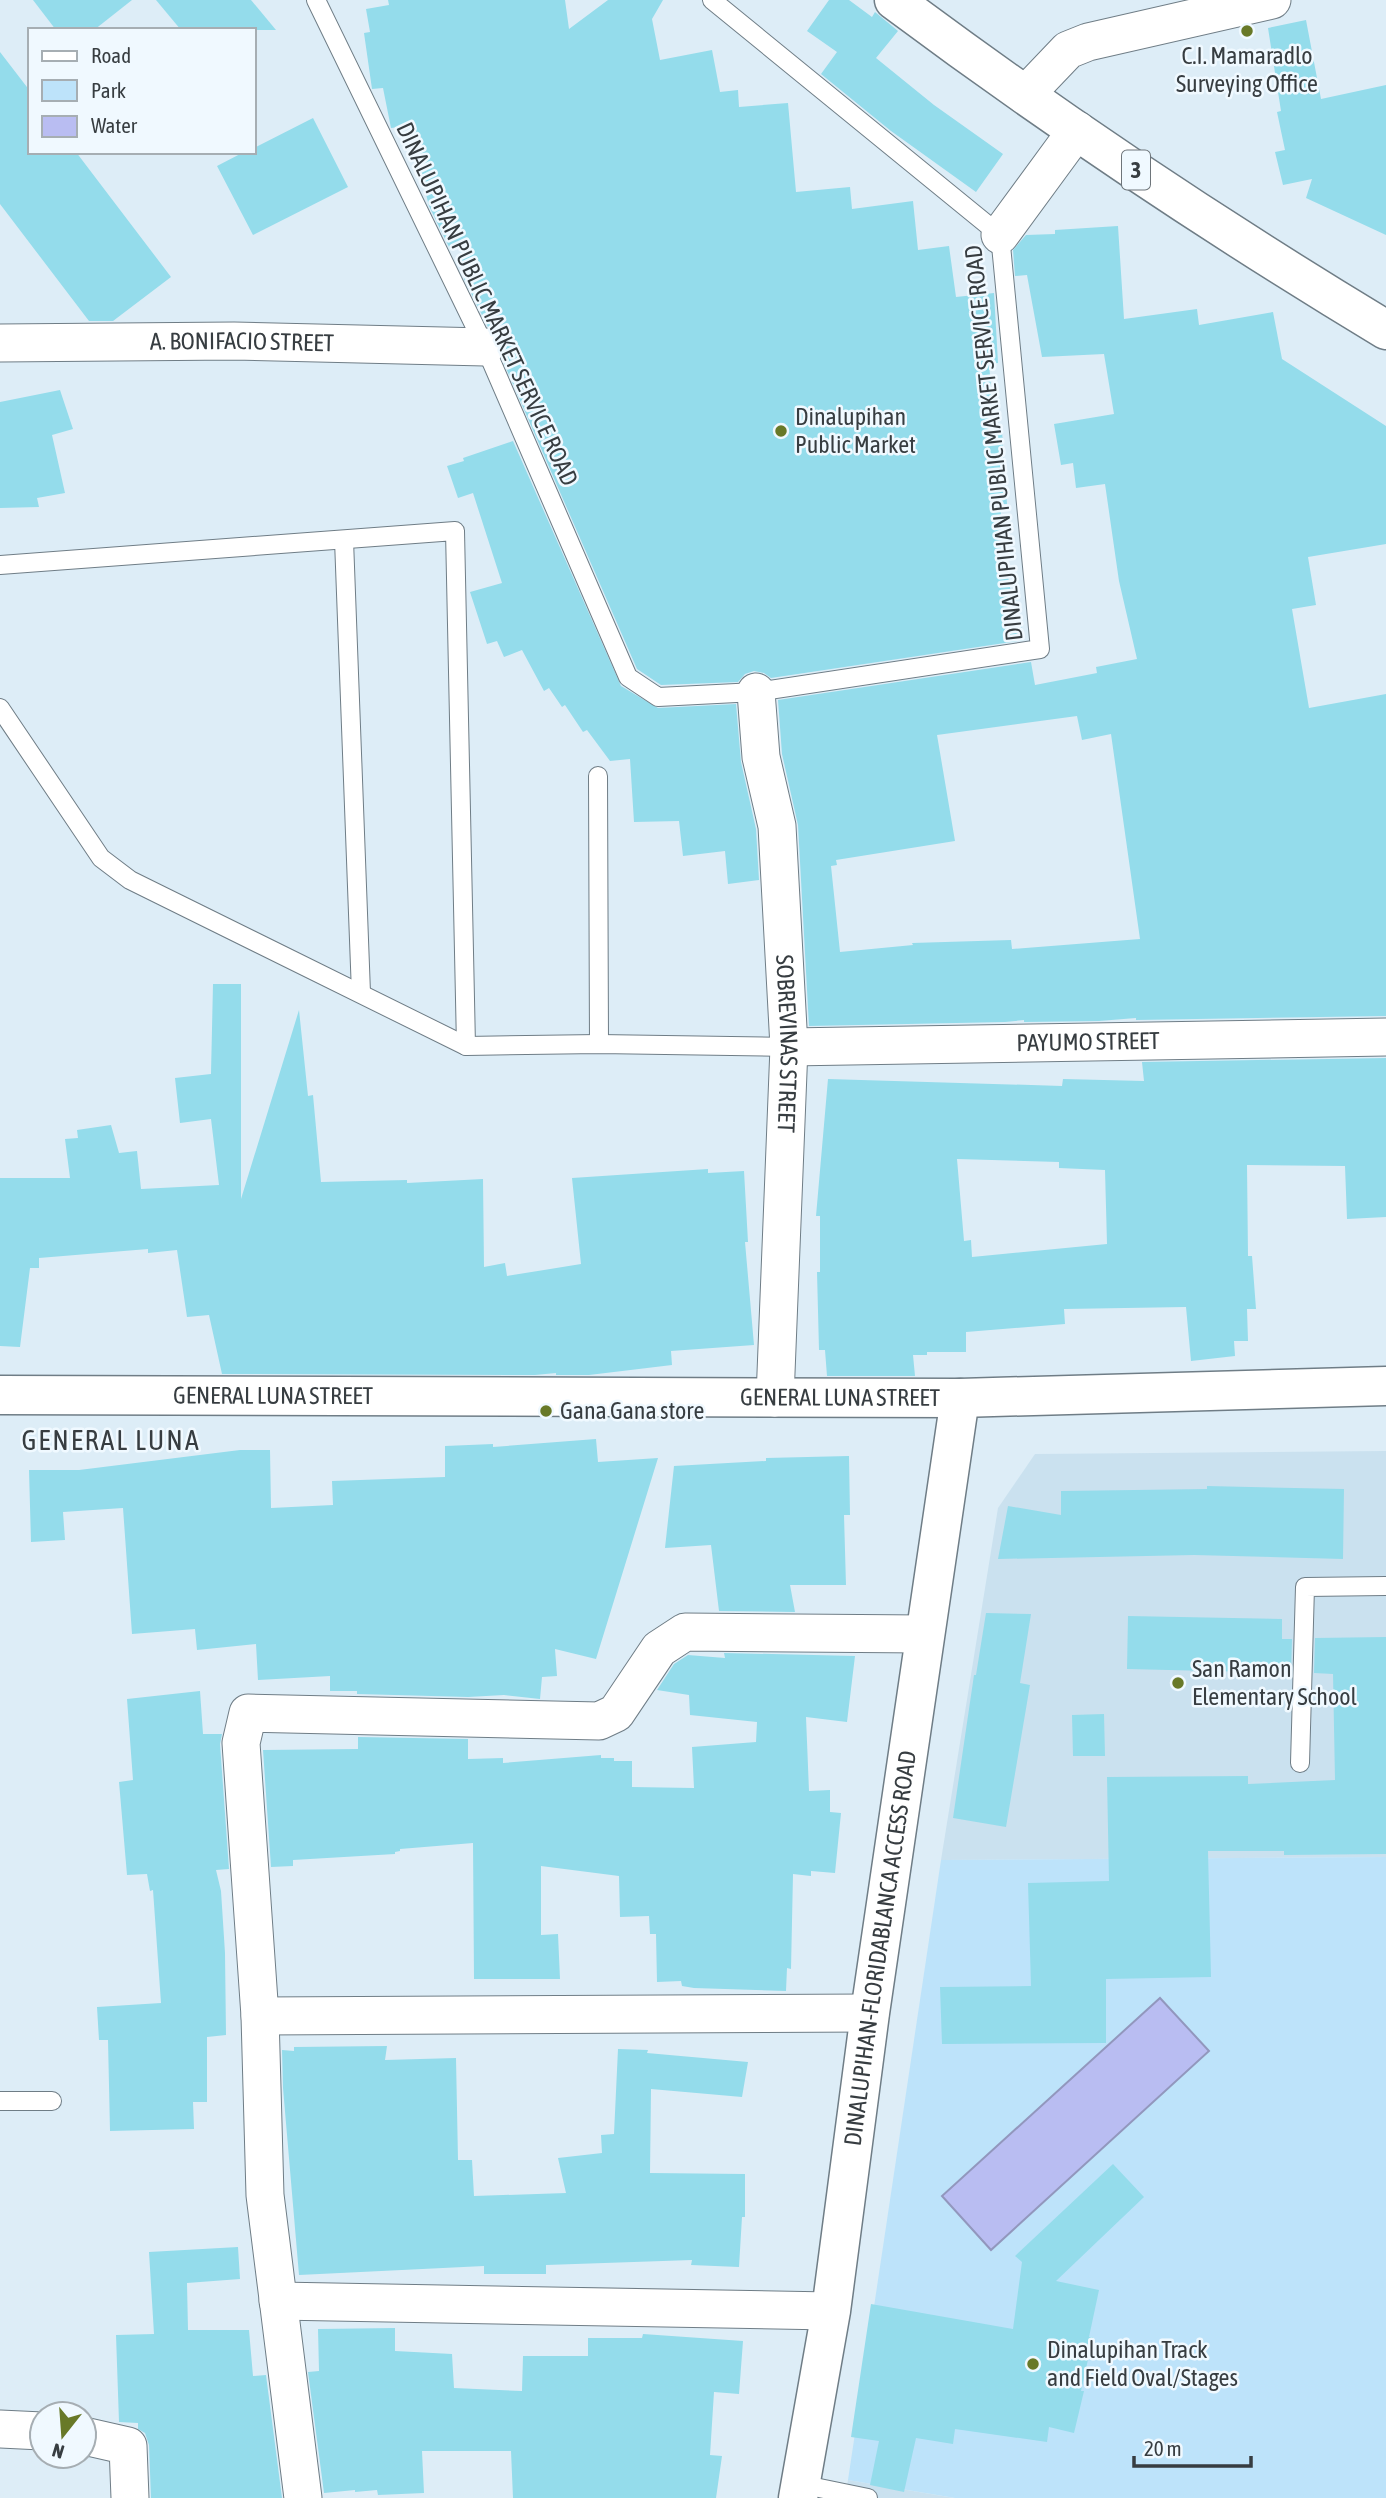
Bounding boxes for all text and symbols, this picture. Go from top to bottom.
marker: C.I. Mamaradlo Surveying Office [1239,23,1255,39]
legend [28,28,256,154]
place label: C.I. Mamaradlo Surveying Office [1176,42,1318,97]
text: Road [91,43,131,67]
text: Park [91,78,126,102]
text: Water [91,113,138,137]
street label: DINALUPIHAN PUBLIC MARKET SERVICE ROAD [391,118,584,490]
road number: 3 [1122,150,1150,190]
street label: DINALUPIHAN PUBLIC MARKET SERVICE ROAD [959,244,1028,642]
street label: A. BONIFACIO STREET [150,327,335,356]
place label: Dinalupihan Public Market [795,403,916,458]
marker: Dinalupihan Public Market [773,423,789,439]
street label: SOBREVINAS STREET [771,954,803,1134]
street label: PAYUMO STREET [1016,1027,1160,1056]
street label: GENERAL LUNA STREET [173,1382,374,1409]
street label: GENERAL LUNA STREET [740,1383,941,1411]
place label: Gana Gana store [560,1397,704,1424]
marker: Gana Gana store [538,1403,554,1419]
district label: GENERAL LUNA [21,1424,201,1456]
place label: San Ramon Elementary School [1192,1655,1358,1710]
marker: San Ramon Elementary School [1170,1675,1186,1691]
street label: DINALUPIHAN-FLORIDABLANCA ACCESS ROAD [839,1749,921,2147]
place label: Dinalupihan Track and Field Oval/Stages [1047,2336,1238,2391]
marker: Dinalupihan Track and Field Oval/Stages [1025,2356,1041,2372]
north arrow [28,2400,98,2470]
scale bar [1134,2424,1251,2468]
text: 20 m [1144,2436,1182,2460]
text: N [49,2439,67,2463]

